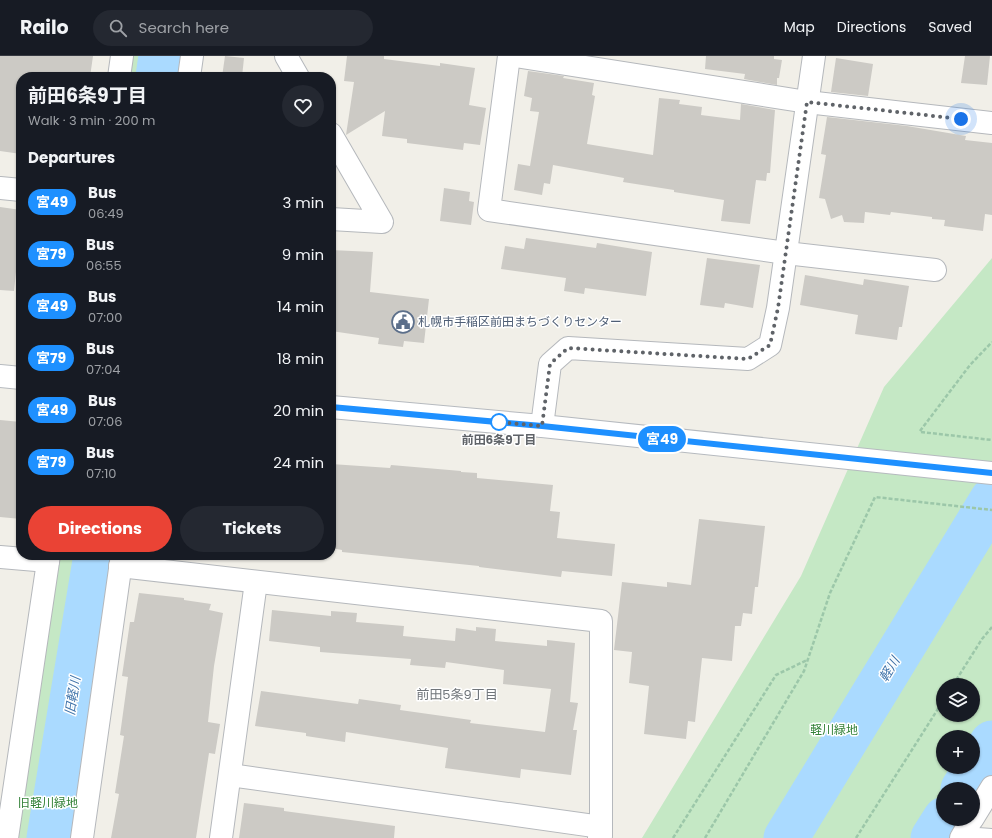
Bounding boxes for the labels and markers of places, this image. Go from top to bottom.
public building icon: 札幌市手稲区前田まちづくりセンター [390,309,416,335]
place label: 札幌市手稲区前田まちづくりセンター [418,313,622,330]
marker: 前田6条9丁目 [490,413,508,431]
place label: 前田6条9丁目 [461,431,537,448]

